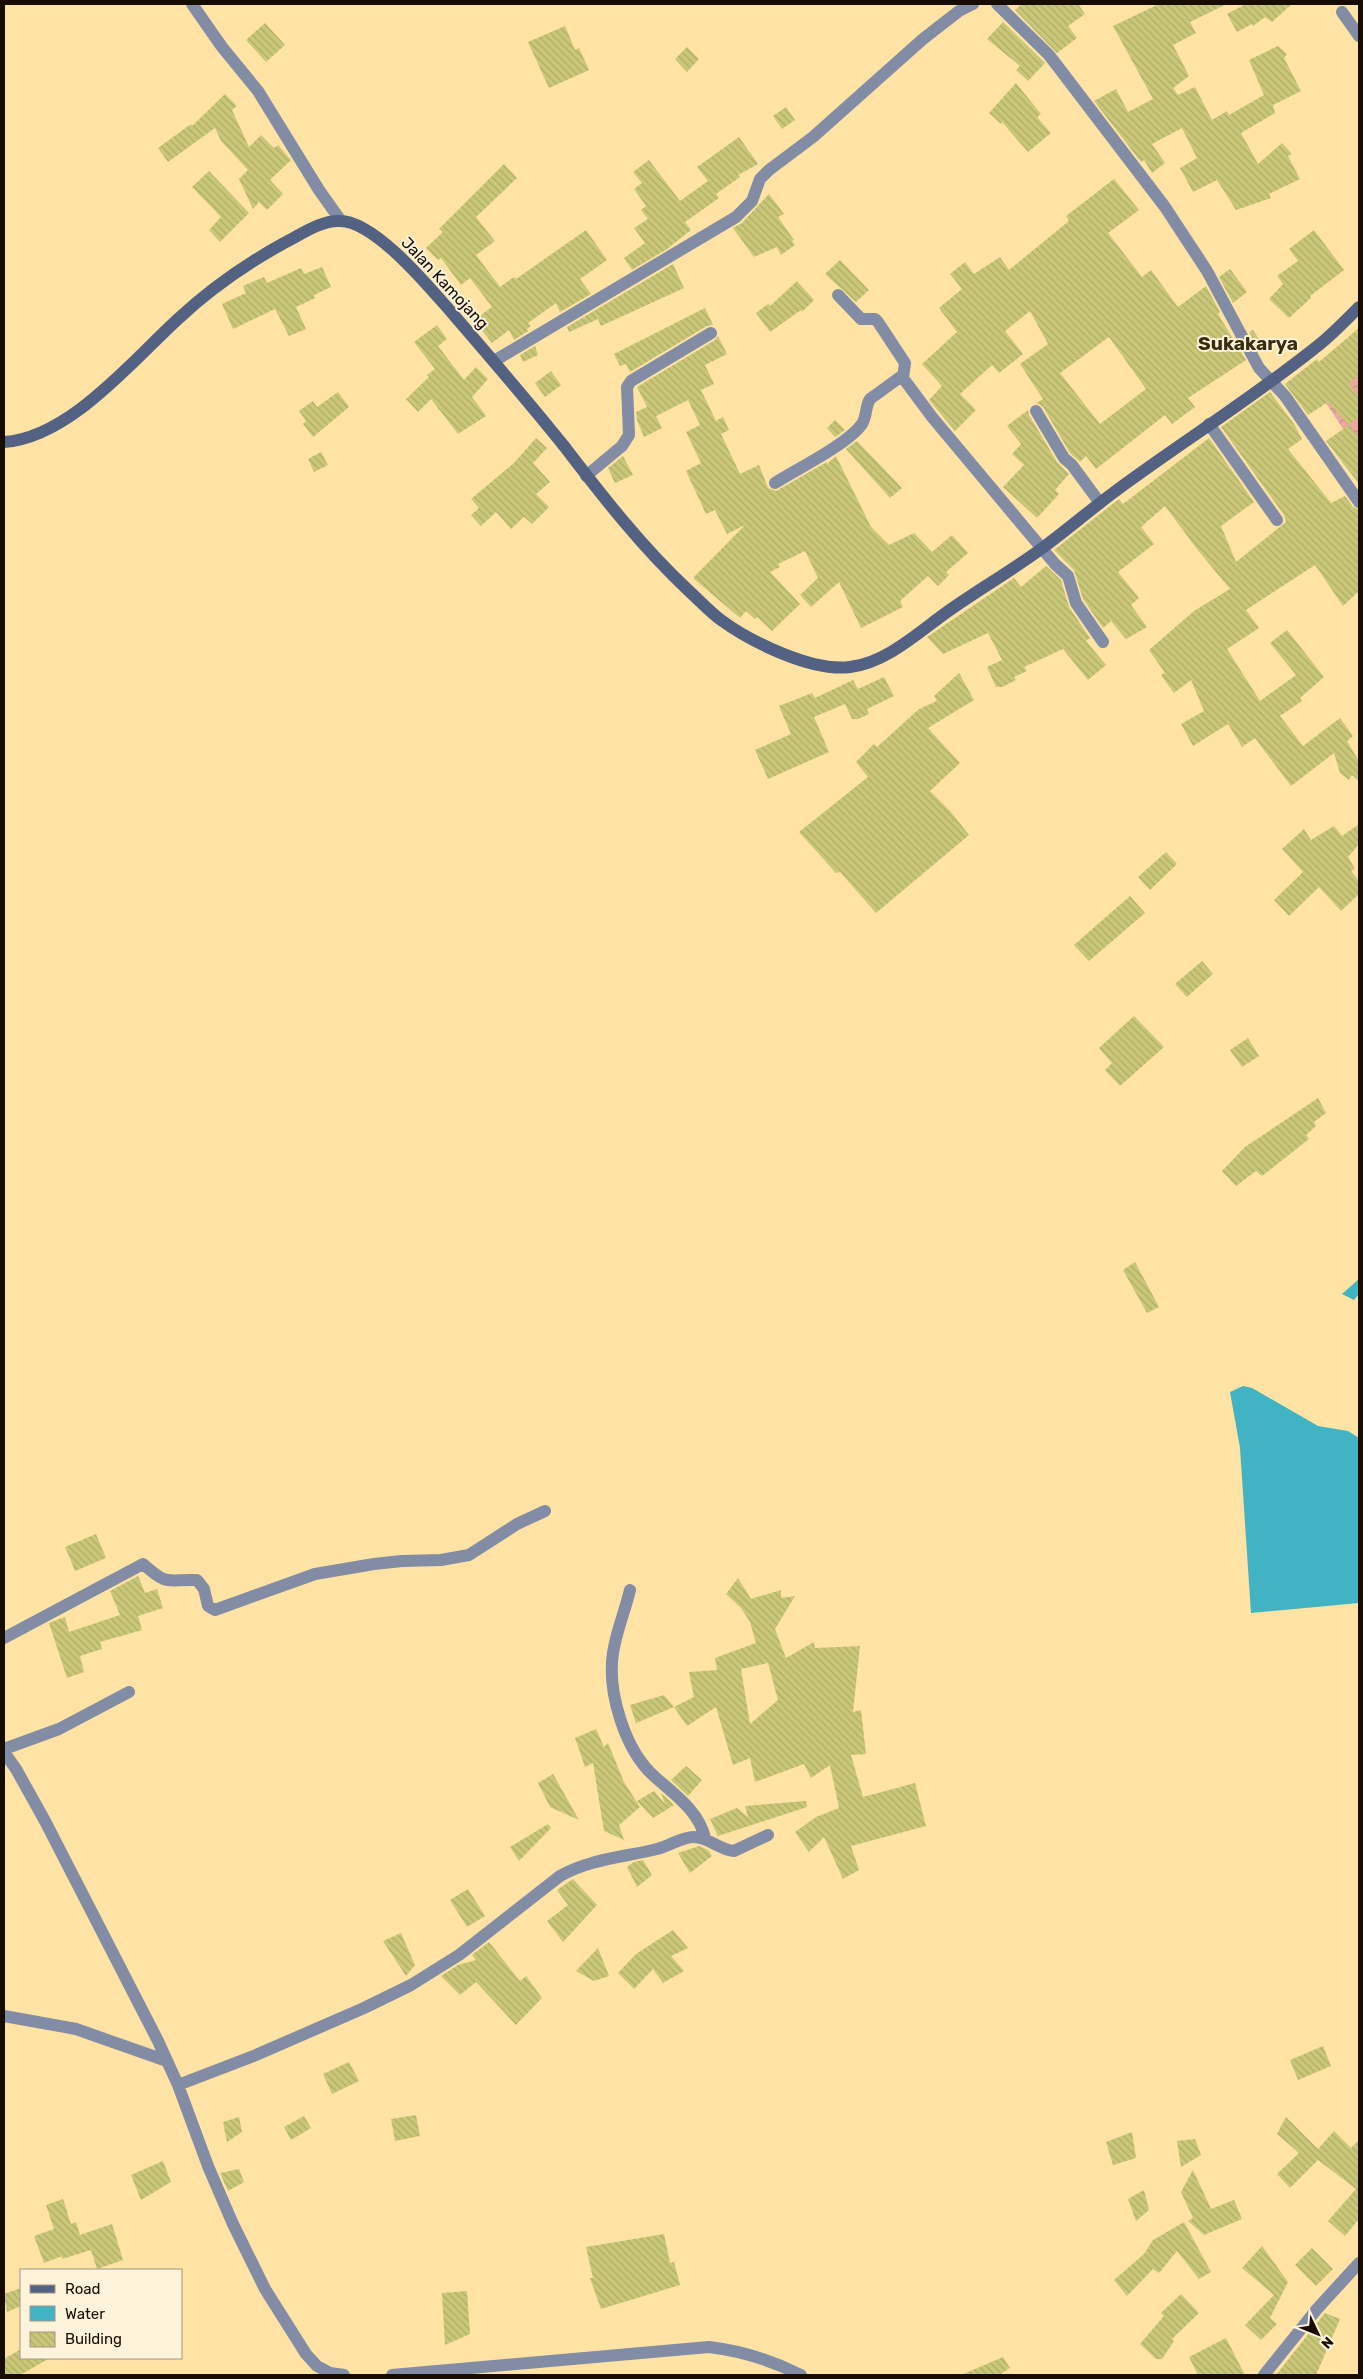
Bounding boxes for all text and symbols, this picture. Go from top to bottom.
street label: Jalan Kamojang [397,233,493,333]
district label: Sukakarya [1198,332,1298,355]
legend [20,2269,182,2359]
text: Road [65,2280,101,2298]
text: Water [65,2305,105,2323]
north arrow [1293,2309,1343,2359]
text: Building [65,2330,122,2348]
text: N [1317,2333,1337,2352]

